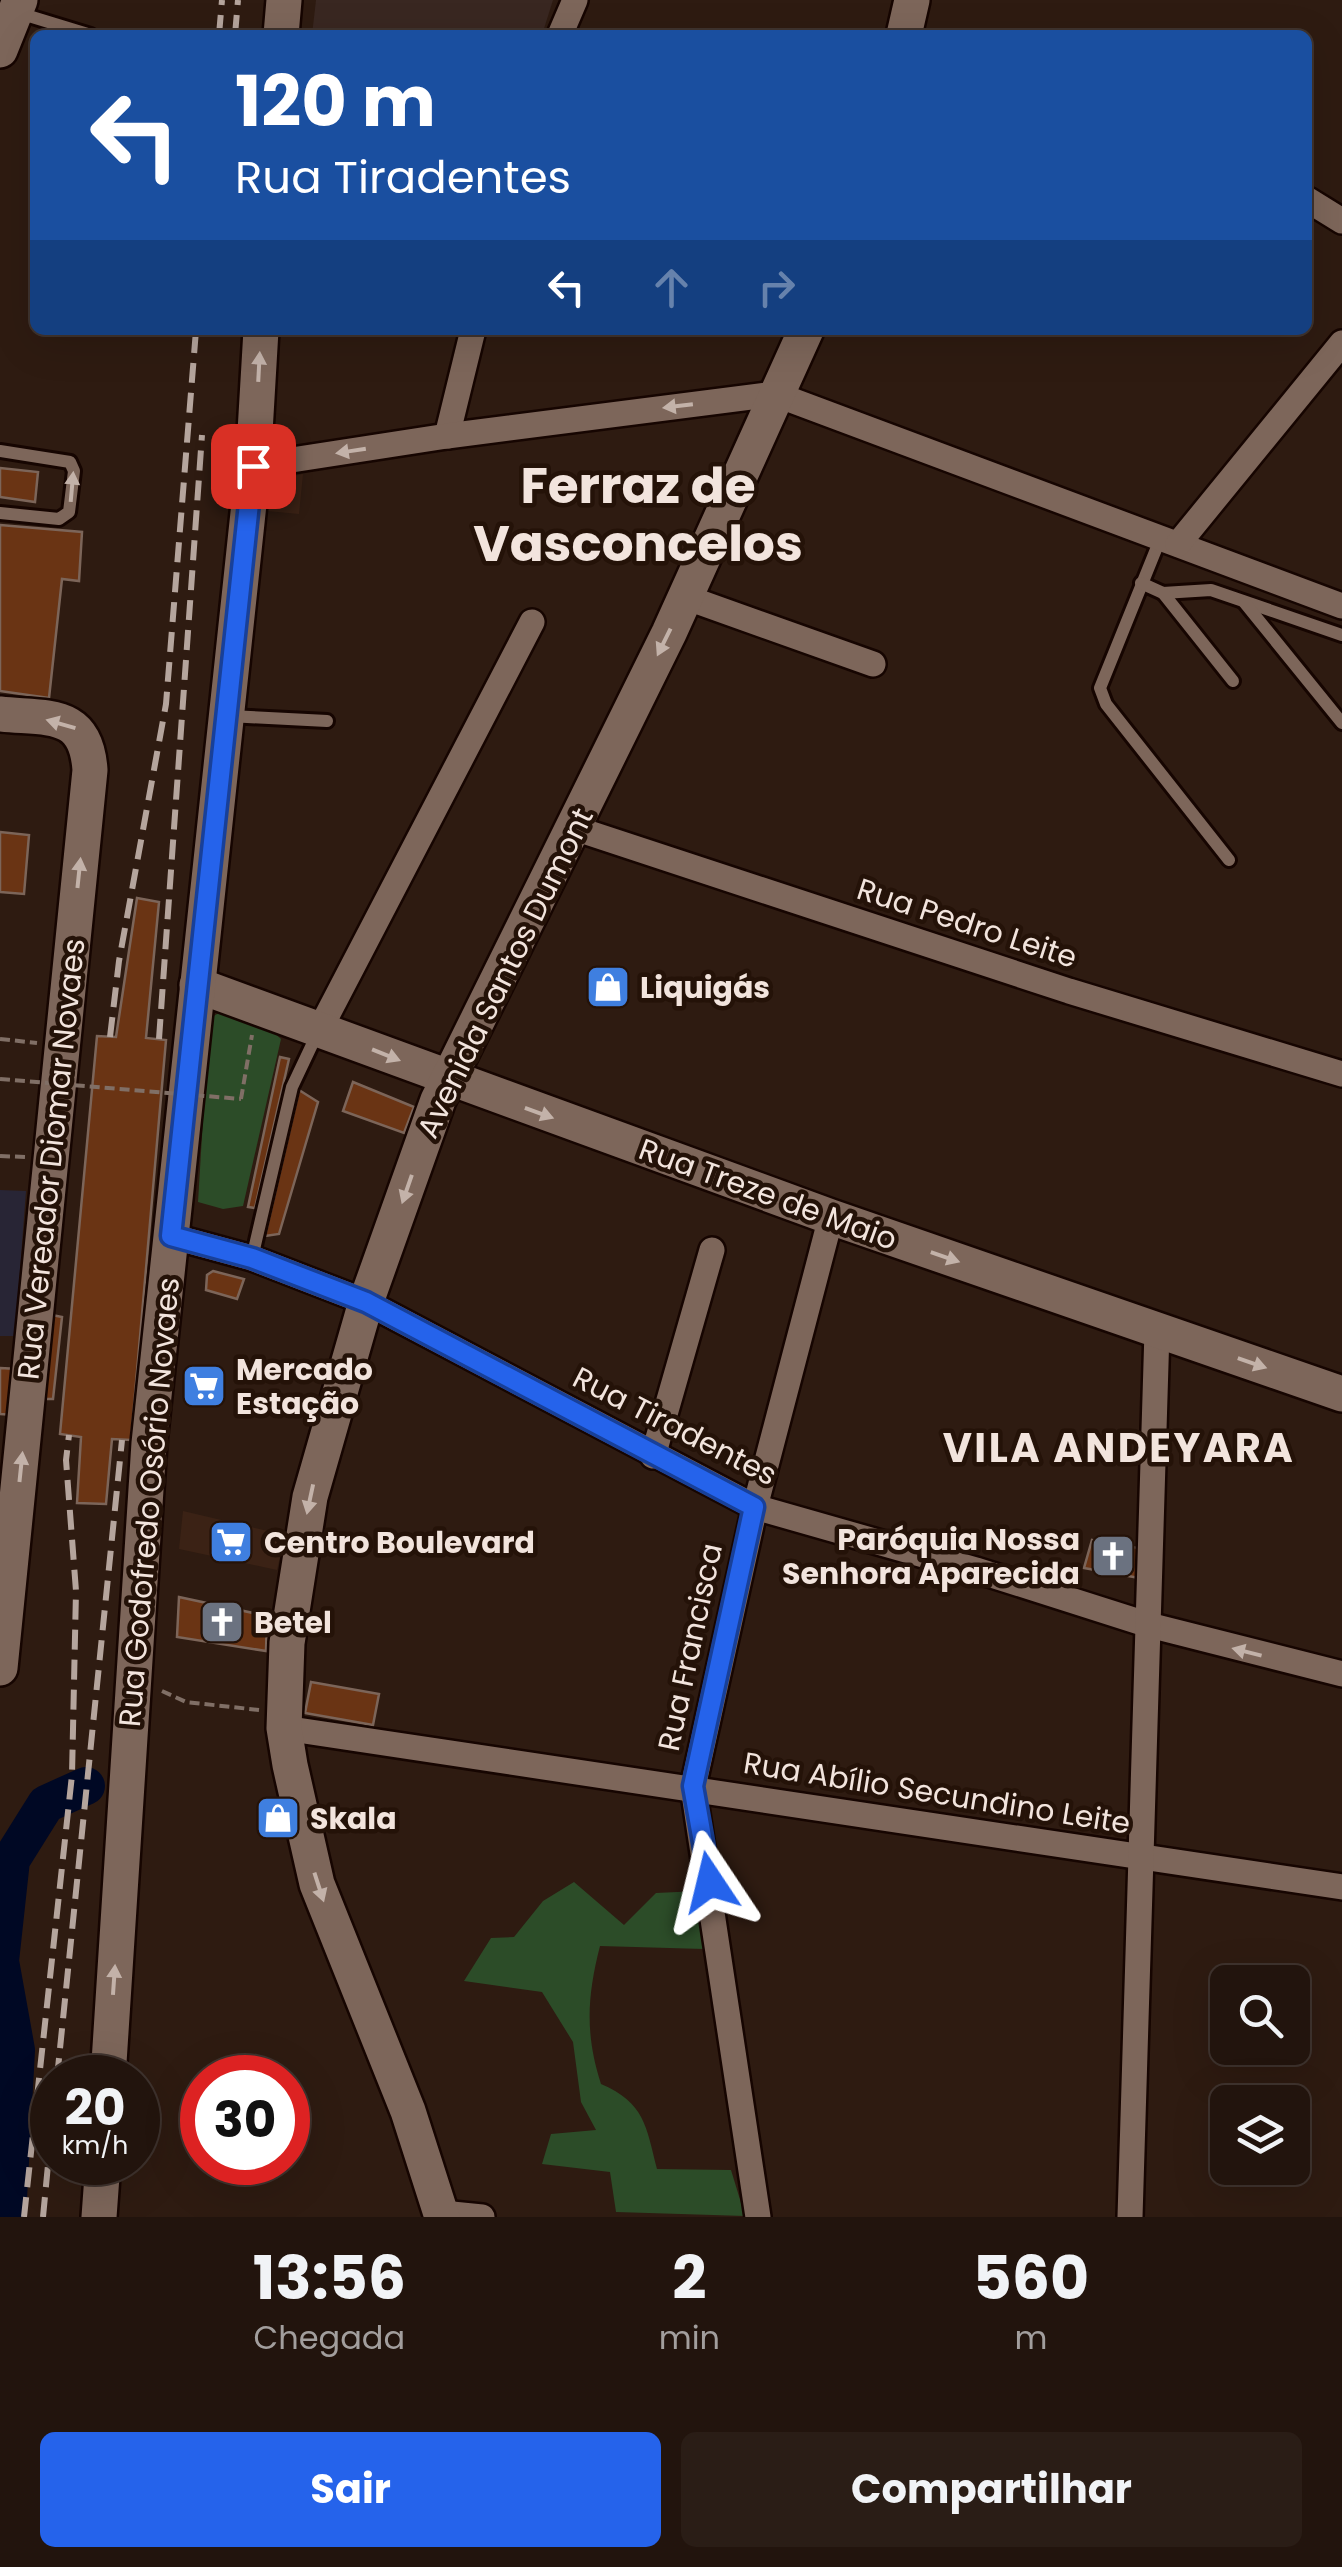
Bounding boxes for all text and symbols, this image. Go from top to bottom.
text: 120 m [235,52,436,151]
icon: left [70,70,200,200]
text: Rua Tiradentes [235,146,571,209]
icon: left [539,260,594,315]
icon: ahead [644,260,699,315]
icon: right [749,260,804,315]
one-way arrow [251,351,267,383]
one-way arrow [662,398,694,414]
pin [211,424,296,509]
icon: arrive [226,439,281,494]
one-way arrow [335,444,366,459]
district label: Ferraz de Vasconcelos [473,450,803,579]
one-way arrow [64,471,80,502]
one-way arrow [656,628,673,657]
one-way arrow [46,715,77,731]
street label: Avenida Santos Dumont [406,801,604,1145]
one-way arrow [71,857,87,889]
street label: Rua Pedro Leite [852,867,1082,979]
street label: Rua Vereador Diomar Novaes [6,936,96,1382]
shop icon: Liquigás [585,964,631,1010]
place label: Liquigás [640,966,770,1009]
one-way arrow [372,1048,402,1064]
one-way arrow [525,1106,555,1121]
street label: Rua Treze de Maio [633,1127,903,1261]
one-way arrow [398,1174,413,1204]
one-way arrow [930,1250,960,1265]
street label: Rua Godofredo Osório Novaes [108,1276,190,1728]
place label: Mercado Estação [236,1348,373,1425]
street label: Rua Tiradentes [565,1356,785,1496]
one-way arrow [1237,1357,1267,1372]
supermarket icon: Mercado Estação [181,1363,227,1409]
district label: VILA ANDEYARA [943,1420,1295,1476]
one-way arrow [13,1450,29,1482]
one-way arrow [302,1484,318,1515]
place label: Paróquia Nossa Senhora Aparecida [782,1518,1080,1595]
supermarket icon: Centro Boulevard [208,1519,254,1565]
place label: Centro Boulevard [264,1521,535,1564]
church icon: Paróquia Nossa Senhora Aparecida [1090,1533,1136,1579]
street label: Rua Francisca [647,1539,733,1755]
church icon: Betel [199,1599,245,1645]
place label: Betel [254,1601,332,1644]
one-way arrow [1231,1644,1262,1659]
street label: Rua Abílio Secundino Leite [741,1741,1133,1845]
shop icon: Skala [255,1795,301,1841]
place label: Skala [310,1797,397,1840]
position arrow [658,1830,762,1934]
one-way arrow [313,1873,328,1903]
one-way arrow [106,1964,122,1996]
map controls [1210,1965,1310,2185]
button: search [1210,1965,1310,2065]
speed limit sign: 30 [180,2055,310,2185]
text: 20 [64,2072,126,2143]
button: layers [1210,2085,1310,2185]
text: km/h [62,2128,128,2163]
text: 13:56 [253,2236,406,2320]
text: 2 [672,2236,707,2320]
text: 560 [973,2236,1089,2320]
text: Chegada [254,2315,405,2360]
text: min [659,2315,720,2360]
text: m [1015,2315,1047,2360]
button: Sair [40,2432,661,2547]
button: Compartilhar [681,2432,1302,2547]

